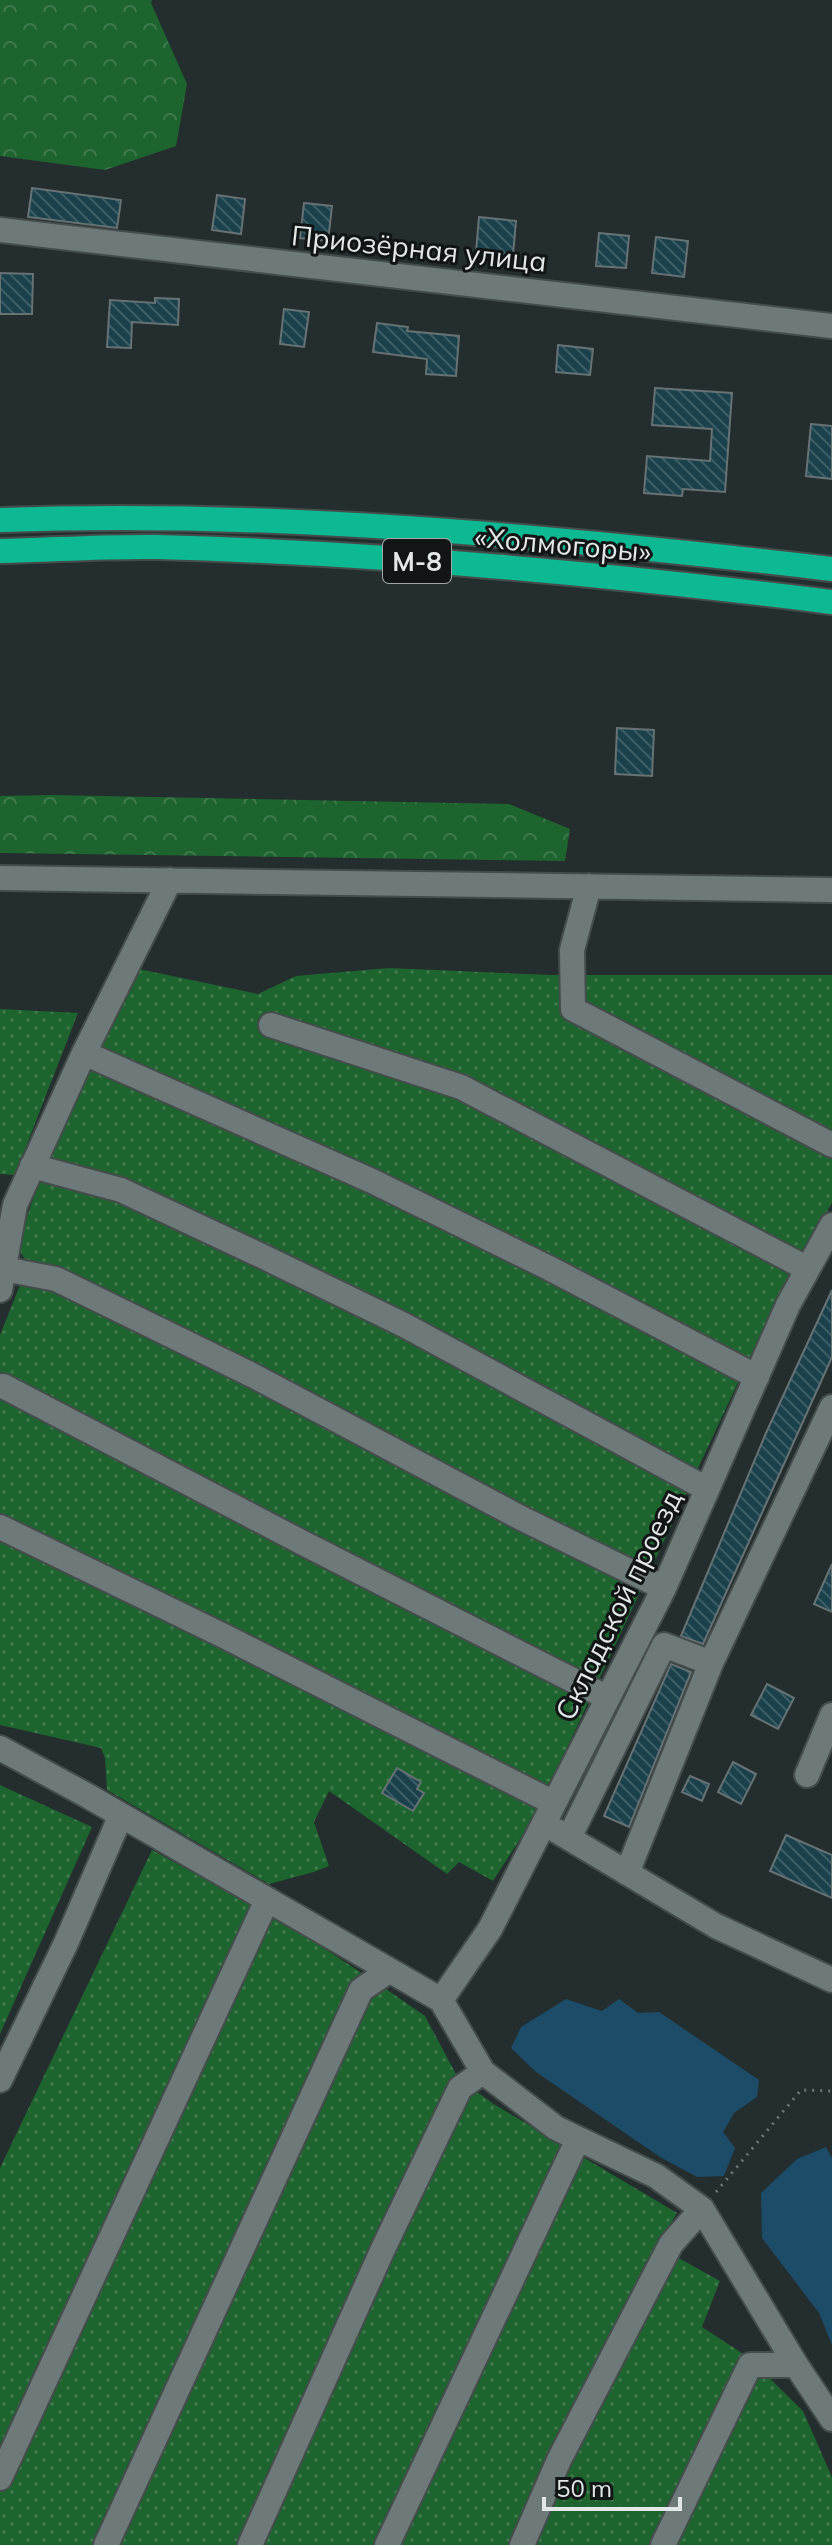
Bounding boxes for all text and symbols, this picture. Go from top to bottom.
street label: Приозёрная улица [290,217,548,279]
street label: «Холмогоры» [473,519,653,569]
road number: М-8 [383,539,451,583]
street label: Складской проезд [547,1484,689,1726]
scale bar [544,2461,680,2511]
text: 50 m [556,2473,612,2503]

